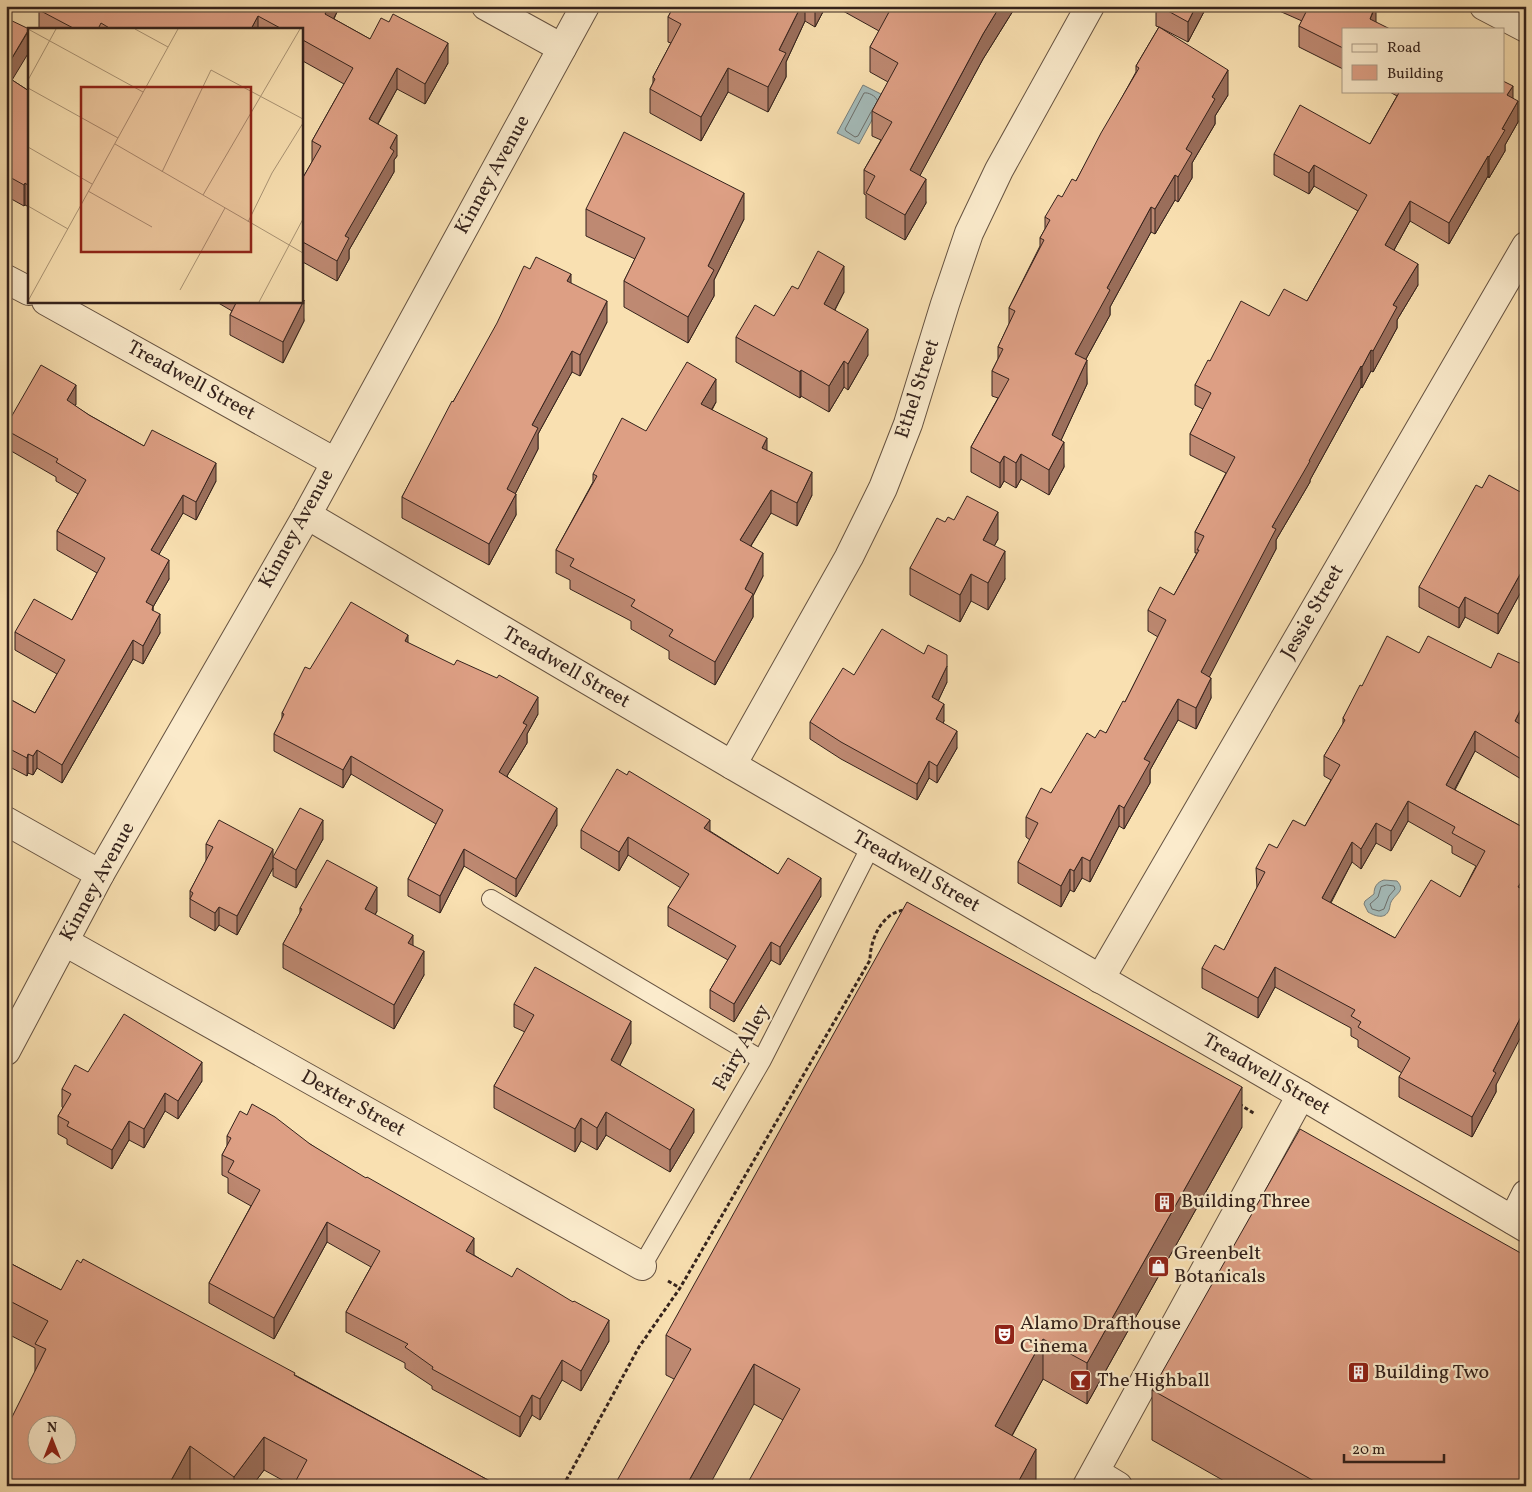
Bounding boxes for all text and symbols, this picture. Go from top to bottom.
inset map [28,28,302,302]
legend [1342,28,1504,92]
text: Road [1387,38,1421,59]
text: Building [1387,64,1444,85]
street label: Kinney Avenue [449,110,537,240]
street label: Treadwell Street [122,334,260,428]
street label: Ethel Street [889,336,947,442]
street label: Kinney Avenue [253,464,341,594]
street label: Jessie Street [1275,559,1351,665]
street label: Treadwell Street [497,620,635,716]
street label: Kinney Avenue [54,817,142,947]
street label: Treadwell Street [847,824,985,920]
street label: Fairy Alley [707,1000,777,1096]
street label: Treadwell Street [1197,1027,1335,1123]
street label: Dexter Street [296,1064,410,1144]
place label: Building Three [1181,1188,1310,1216]
building icon: Building Three [1153,1190,1177,1214]
place label: Greenbelt Botanicals [1174,1240,1265,1291]
shop icon: Greenbelt Botanicals [1146,1254,1170,1278]
place label: Alamo Drafthouse Cinema [1020,1310,1181,1361]
theatre icon: Alamo Drafthouse Cinema [992,1323,1016,1347]
place label: Building Two [1374,1359,1489,1387]
building icon: Building Two [1346,1361,1370,1385]
place label: The Highball [1097,1367,1210,1395]
bar icon: The Highball [1069,1369,1093,1393]
north arrow [28,1414,78,1464]
text: N [47,1419,57,1438]
scale bar [1344,1432,1444,1464]
text: 20 m [1352,1440,1385,1461]

